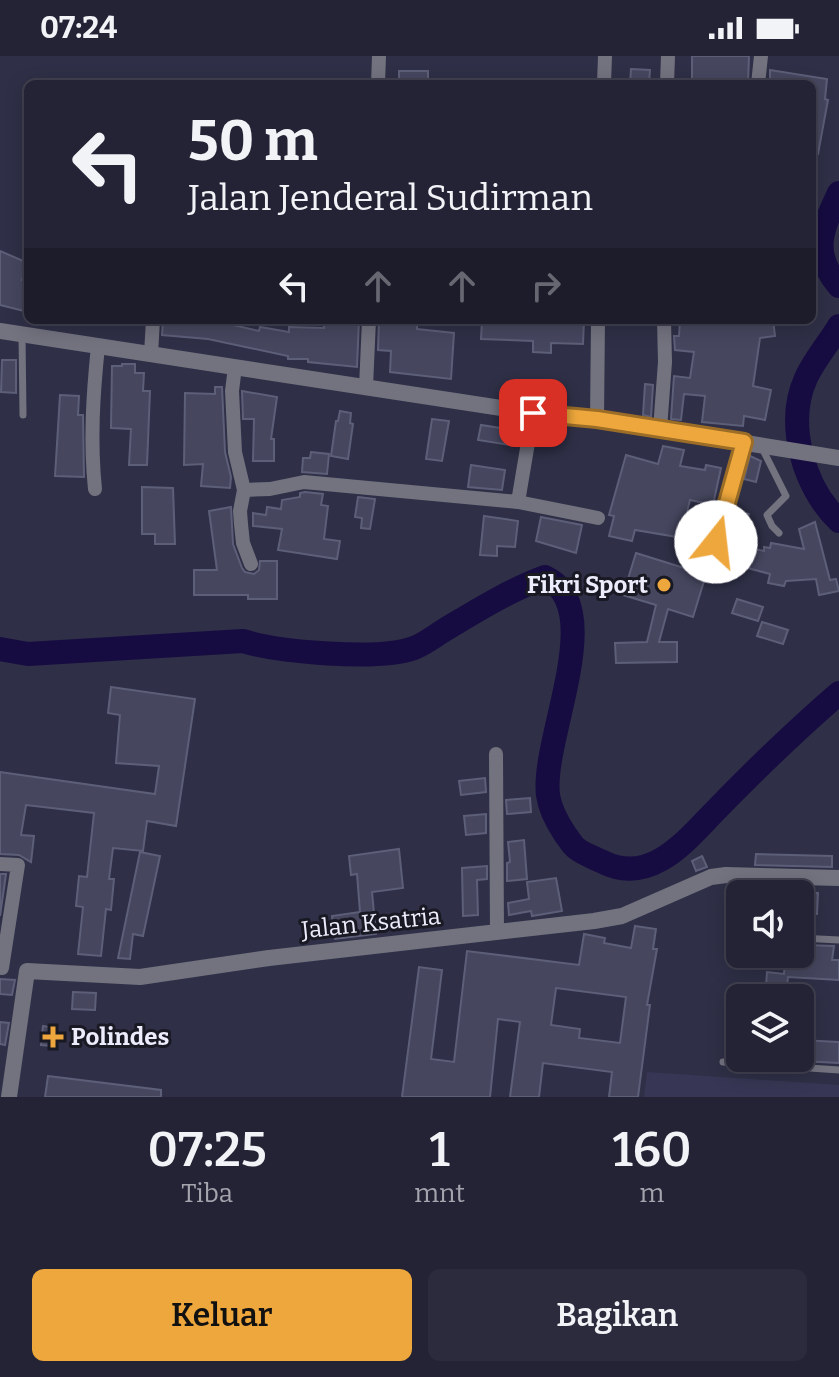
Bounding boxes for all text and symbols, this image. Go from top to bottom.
text: 07:24 [40,10,117,46]
text: 50 m [188,108,318,175]
icon: left [56,112,160,216]
text: Jalan Jenderal Sudirman [188,176,593,220]
icon: left [272,264,316,308]
icon: ahead [356,264,400,308]
icon: ahead [440,264,484,308]
icon: right [524,264,568,308]
pin [499,379,567,447]
icon: arrive [511,391,555,435]
position arrow [674,500,758,584]
place label: Fikri Sport [527,571,649,599]
marker: Fikri Sport [655,576,673,594]
map controls [726,880,814,1072]
button: sound [726,880,814,968]
street label: Jalan Ksatria [299,902,442,944]
button: layers [726,984,814,1072]
place label: Polindes [71,1023,169,1051]
marker: Polindes [42,1026,64,1048]
text: 07:25 [147,1121,267,1179]
text: 1 [429,1121,450,1179]
text: 160 [612,1121,692,1179]
text: Tiba [181,1178,233,1209]
text: mnt [414,1178,465,1209]
text: m [640,1178,664,1209]
button: Keluar [32,1269,412,1361]
button: Bagikan [428,1269,807,1361]

